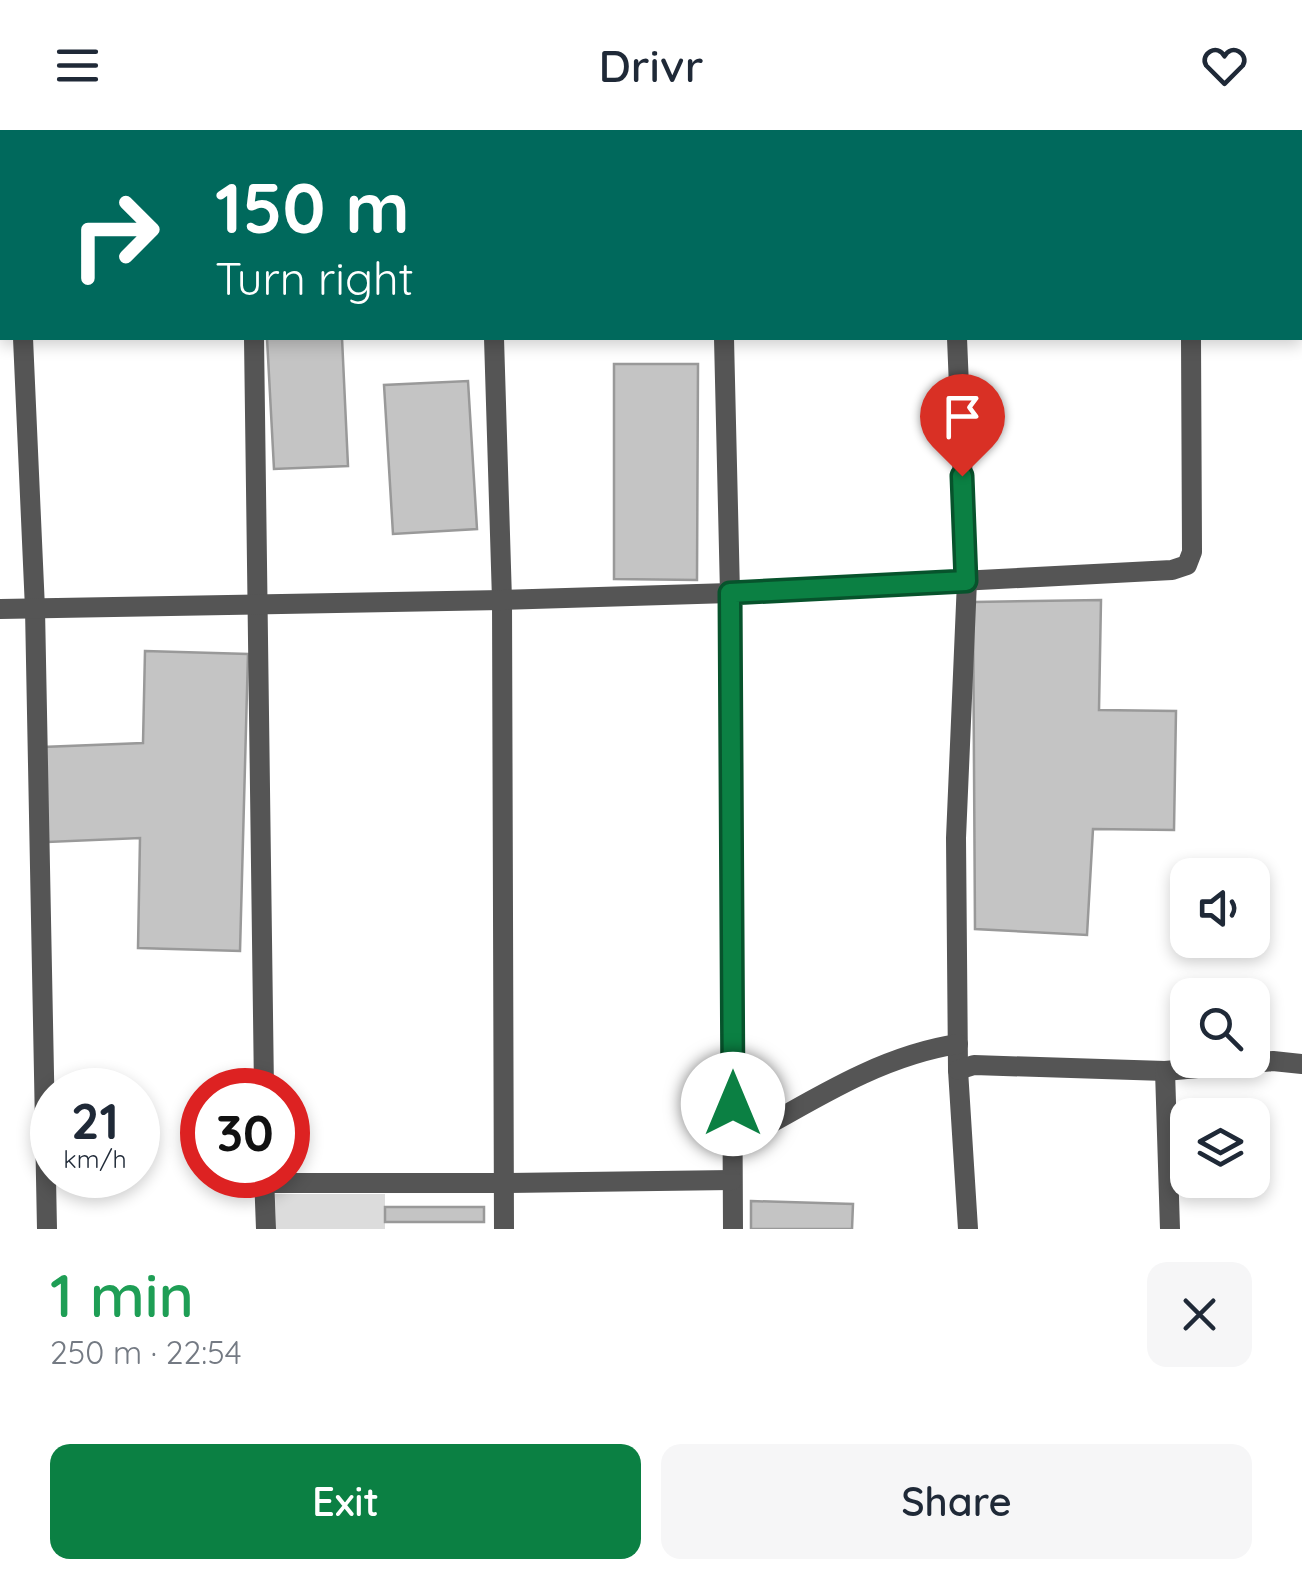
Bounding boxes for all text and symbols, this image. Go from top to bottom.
text: Drivr [599,37,703,93]
icon: menu [50,38,105,93]
icon: heart [1197,38,1252,93]
text: 150 m [215,163,410,251]
icon: right [50,170,180,300]
text: Turn right [215,250,414,306]
pin [920,374,1005,477]
icon: arrive [935,389,990,444]
map controls [1170,858,1270,1198]
button: sound [1170,858,1270,958]
button: search [1170,978,1270,1078]
position arrow [681,1052,785,1156]
speed limit sign: 30 [180,1068,310,1198]
text: 21 [71,1089,119,1152]
button: layers [1170,1098,1270,1198]
text: km/h [63,1143,127,1174]
text: 1 min [50,1257,194,1332]
button: close [1147,1262,1252,1367]
text: 250 m · 22:54 [50,1332,242,1372]
button: Exit [50,1444,641,1559]
button: Share [661,1444,1252,1559]

